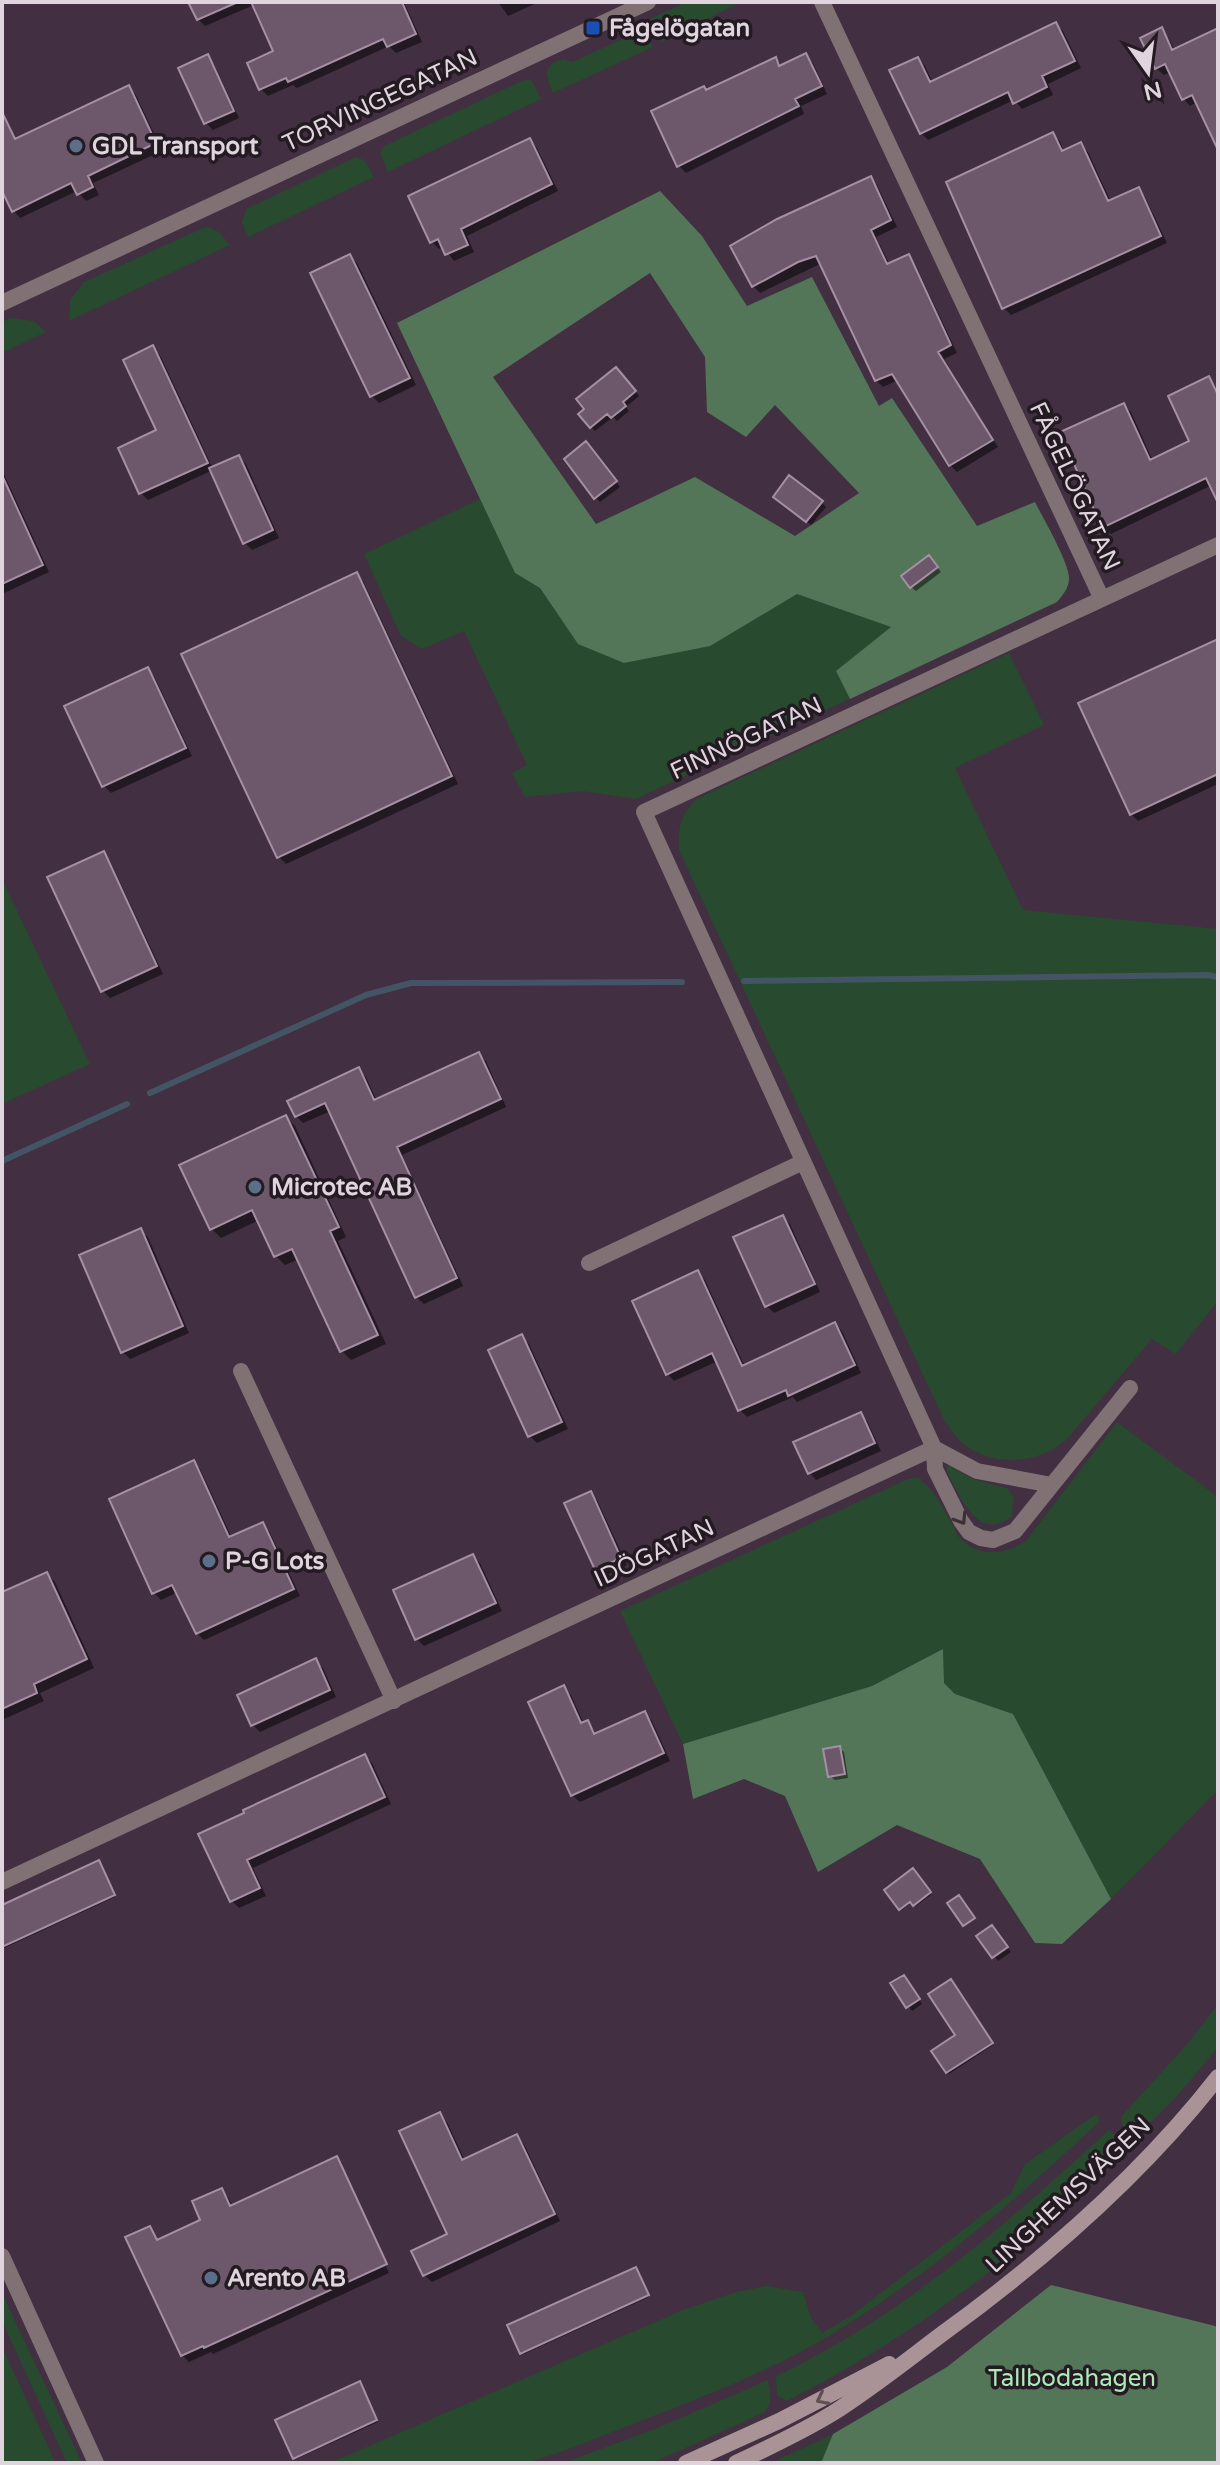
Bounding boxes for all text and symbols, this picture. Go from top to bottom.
place label: Fågelögatan [609,14,750,43]
marker: Fågelögatan [584,19,602,37]
north arrow [1108,32,1188,112]
street label: TORVINGEGATAN [278,43,482,158]
text: N [1141,76,1164,105]
place label: GDL Transport [92,132,259,161]
marker: GDL Transport [67,137,85,155]
street label: FÅGELÖGATAN [1023,397,1127,575]
street label: FINNÖGATAN [666,691,827,786]
place label: Microtec AB [271,1173,412,1202]
marker: Microtec AB [246,1178,264,1196]
one-way arrow [952,1510,967,1525]
street label: IDÖGATAN [590,1513,719,1594]
place label: P-G Lots [225,1547,324,1576]
marker: P-G Lots [200,1552,218,1570]
street label: LINGHEMSVÄGEN [980,2111,1157,2279]
place label: Arento AB [227,2264,346,2293]
marker: Arento AB [202,2269,220,2287]
park label: Tallbodahagen [988,2364,1156,2393]
one-way arrow [815,2389,830,2405]

